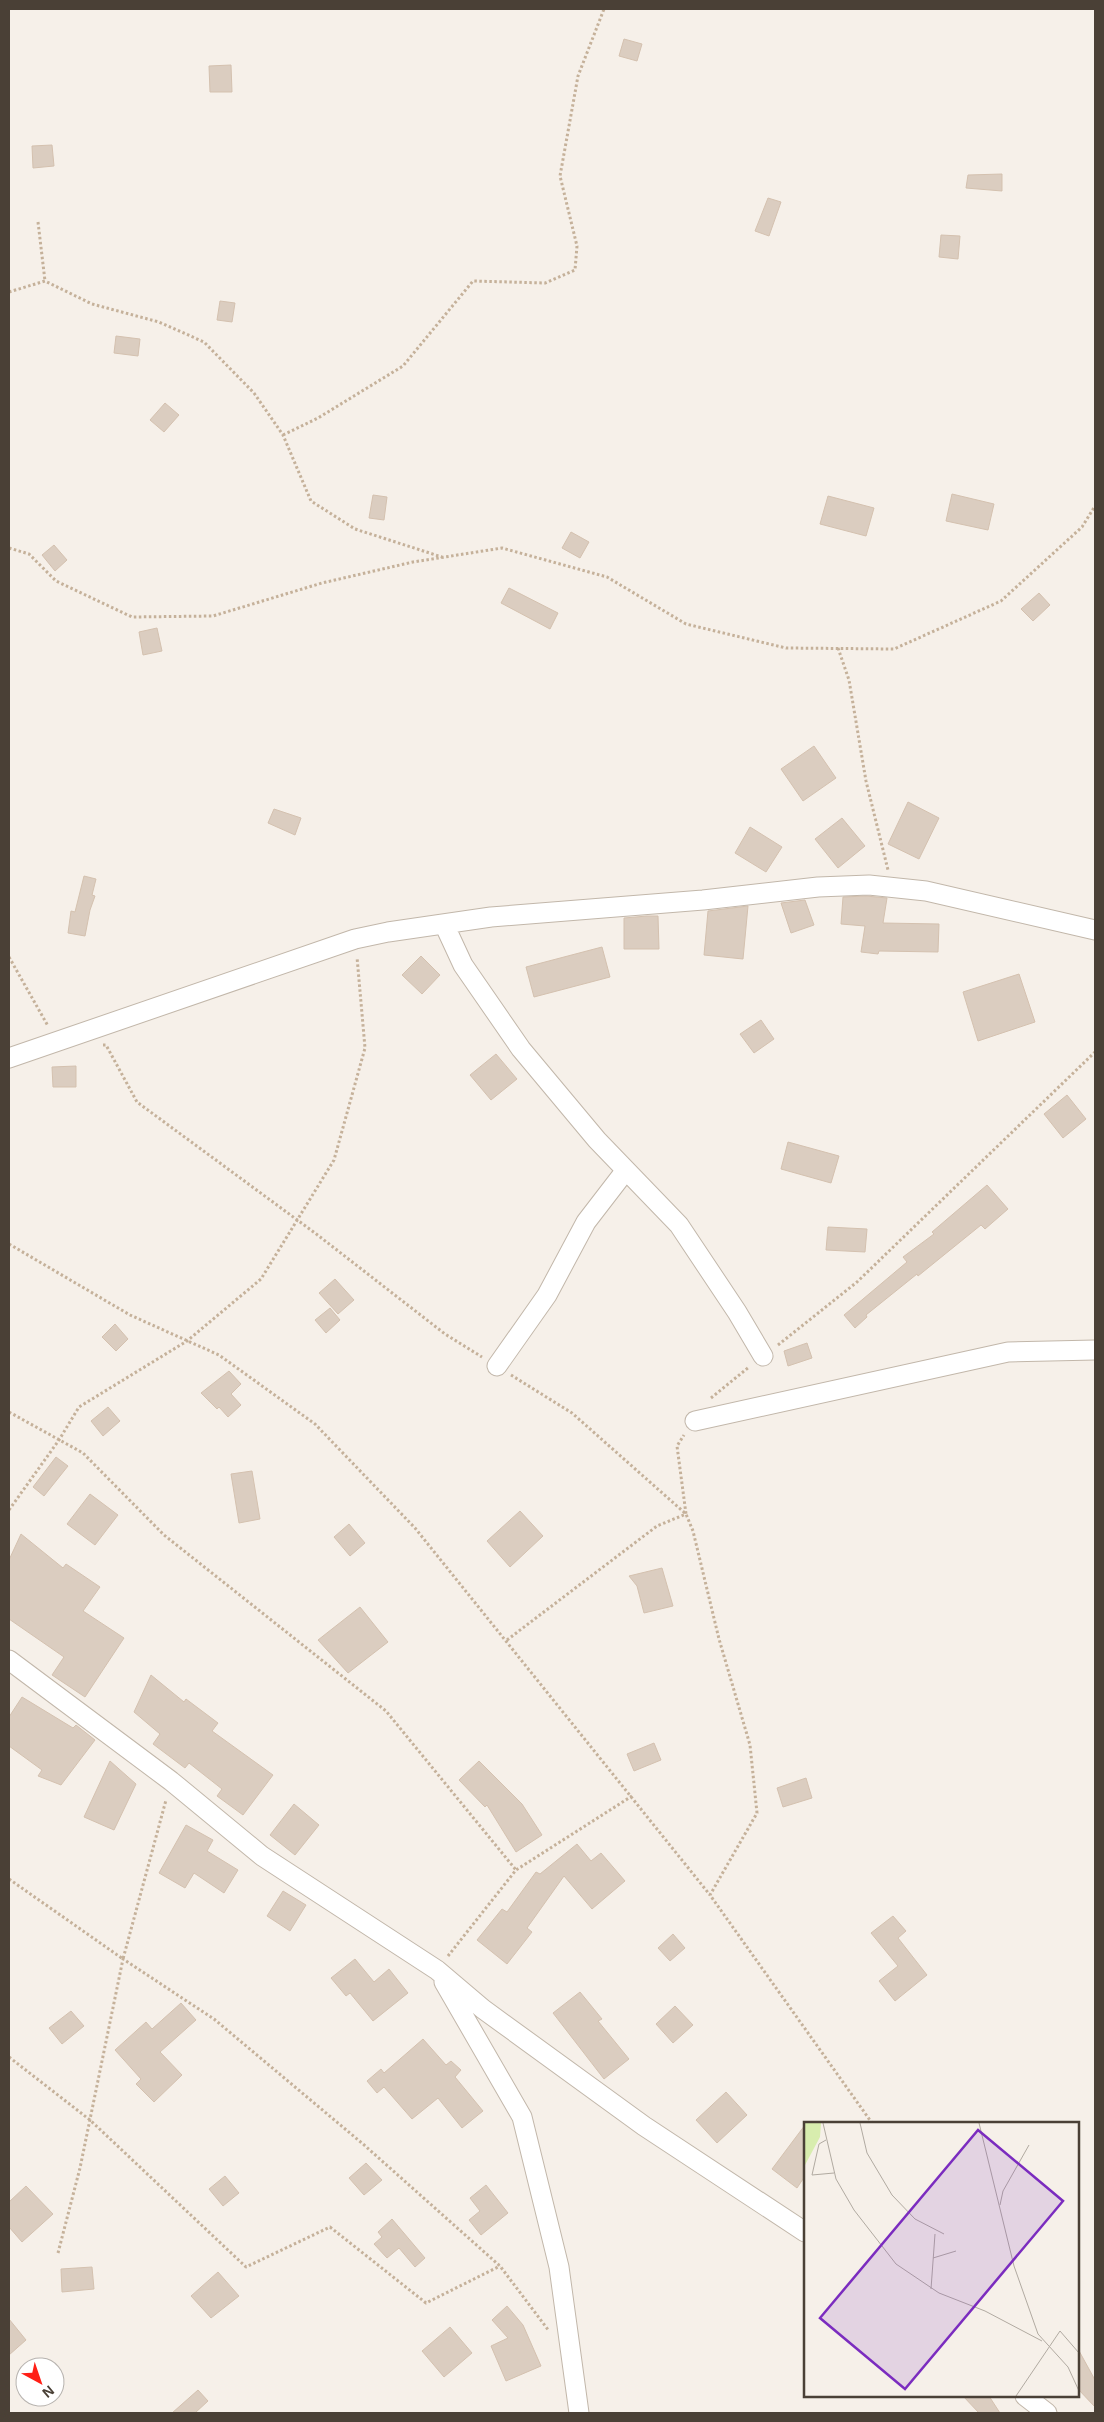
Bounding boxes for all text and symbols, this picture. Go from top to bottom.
inset map [804,2122,1079,2397]
north arrow [15,2357,65,2407]
text: N [39,2383,57,2401]

